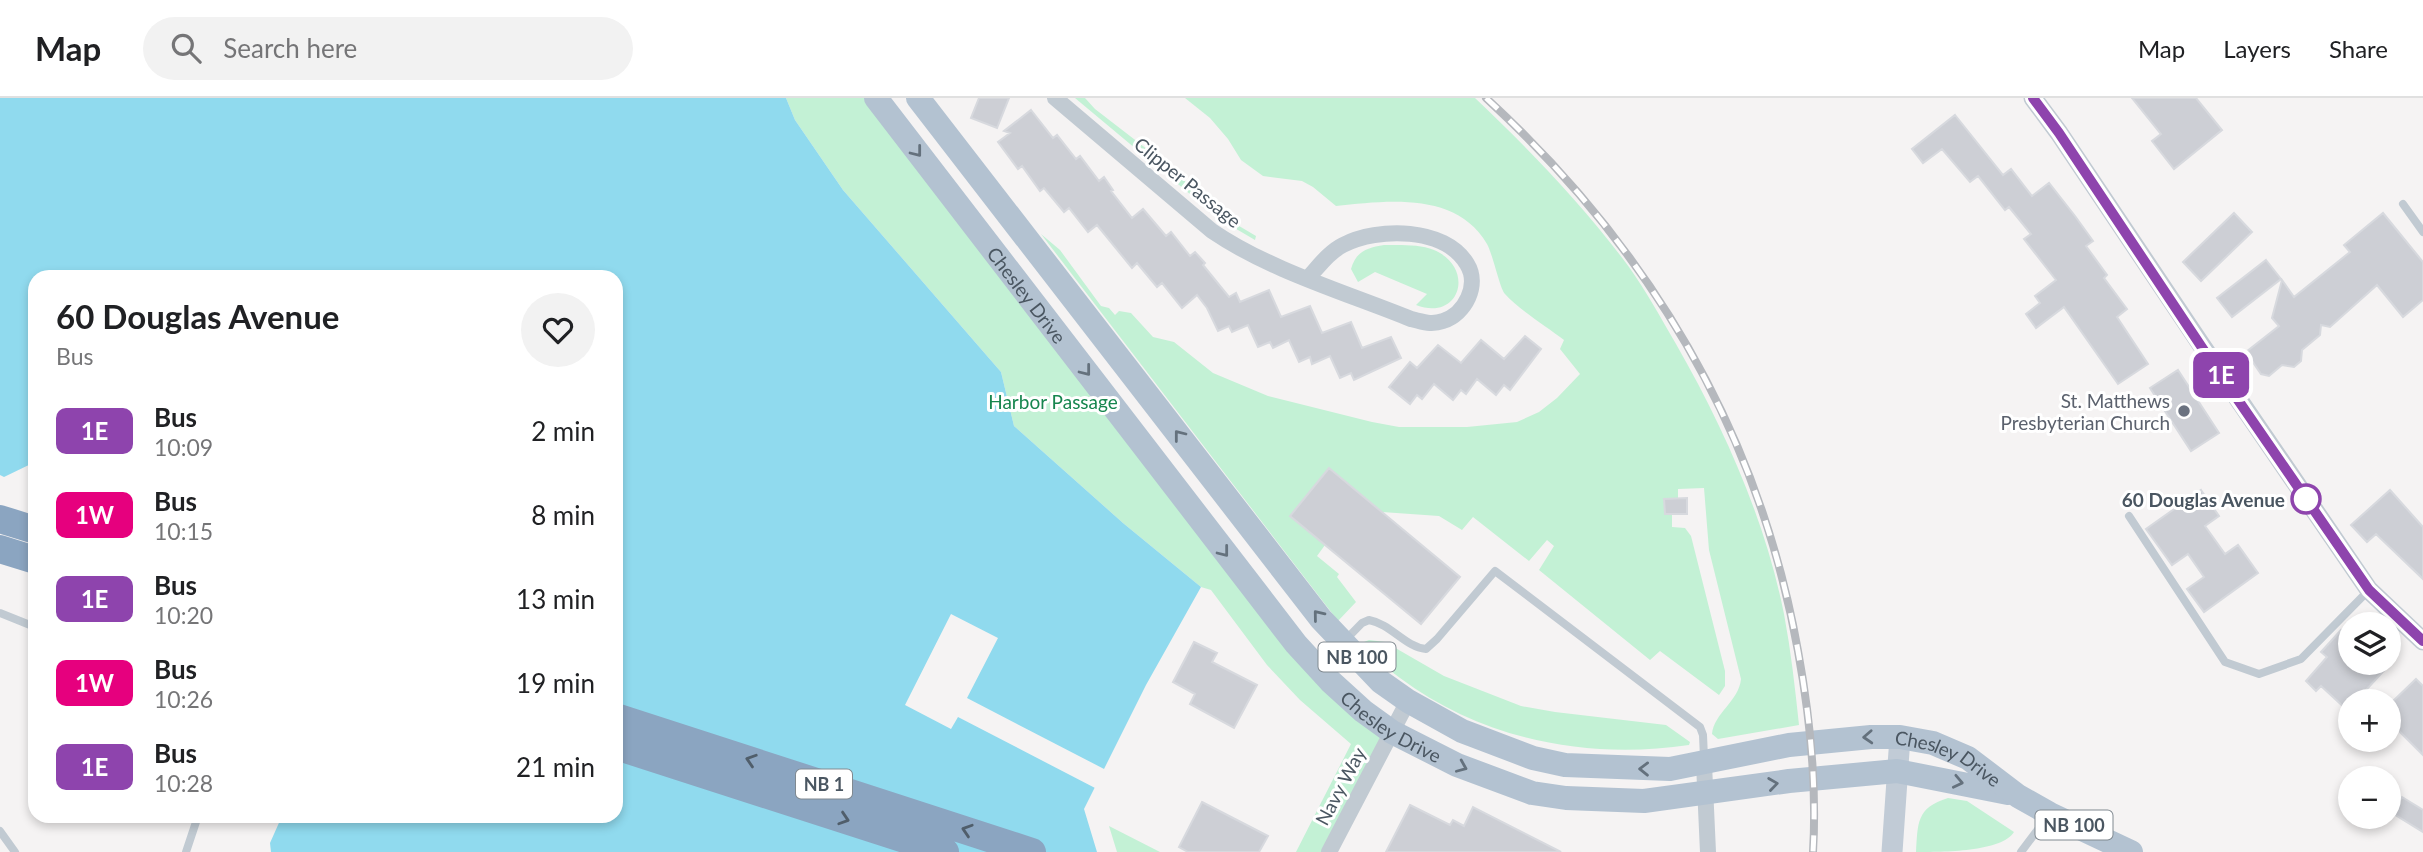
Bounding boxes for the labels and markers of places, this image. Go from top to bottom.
place label: St. Matthews Presbyterian Church [2001,389,2170,434]
marker: St. Matthews Presbyterian Church [2176,403,2192,419]
marker: 60 Douglas Avenue [2291,484,2321,514]
place label: 60 Douglas Avenue [2122,488,2285,511]

